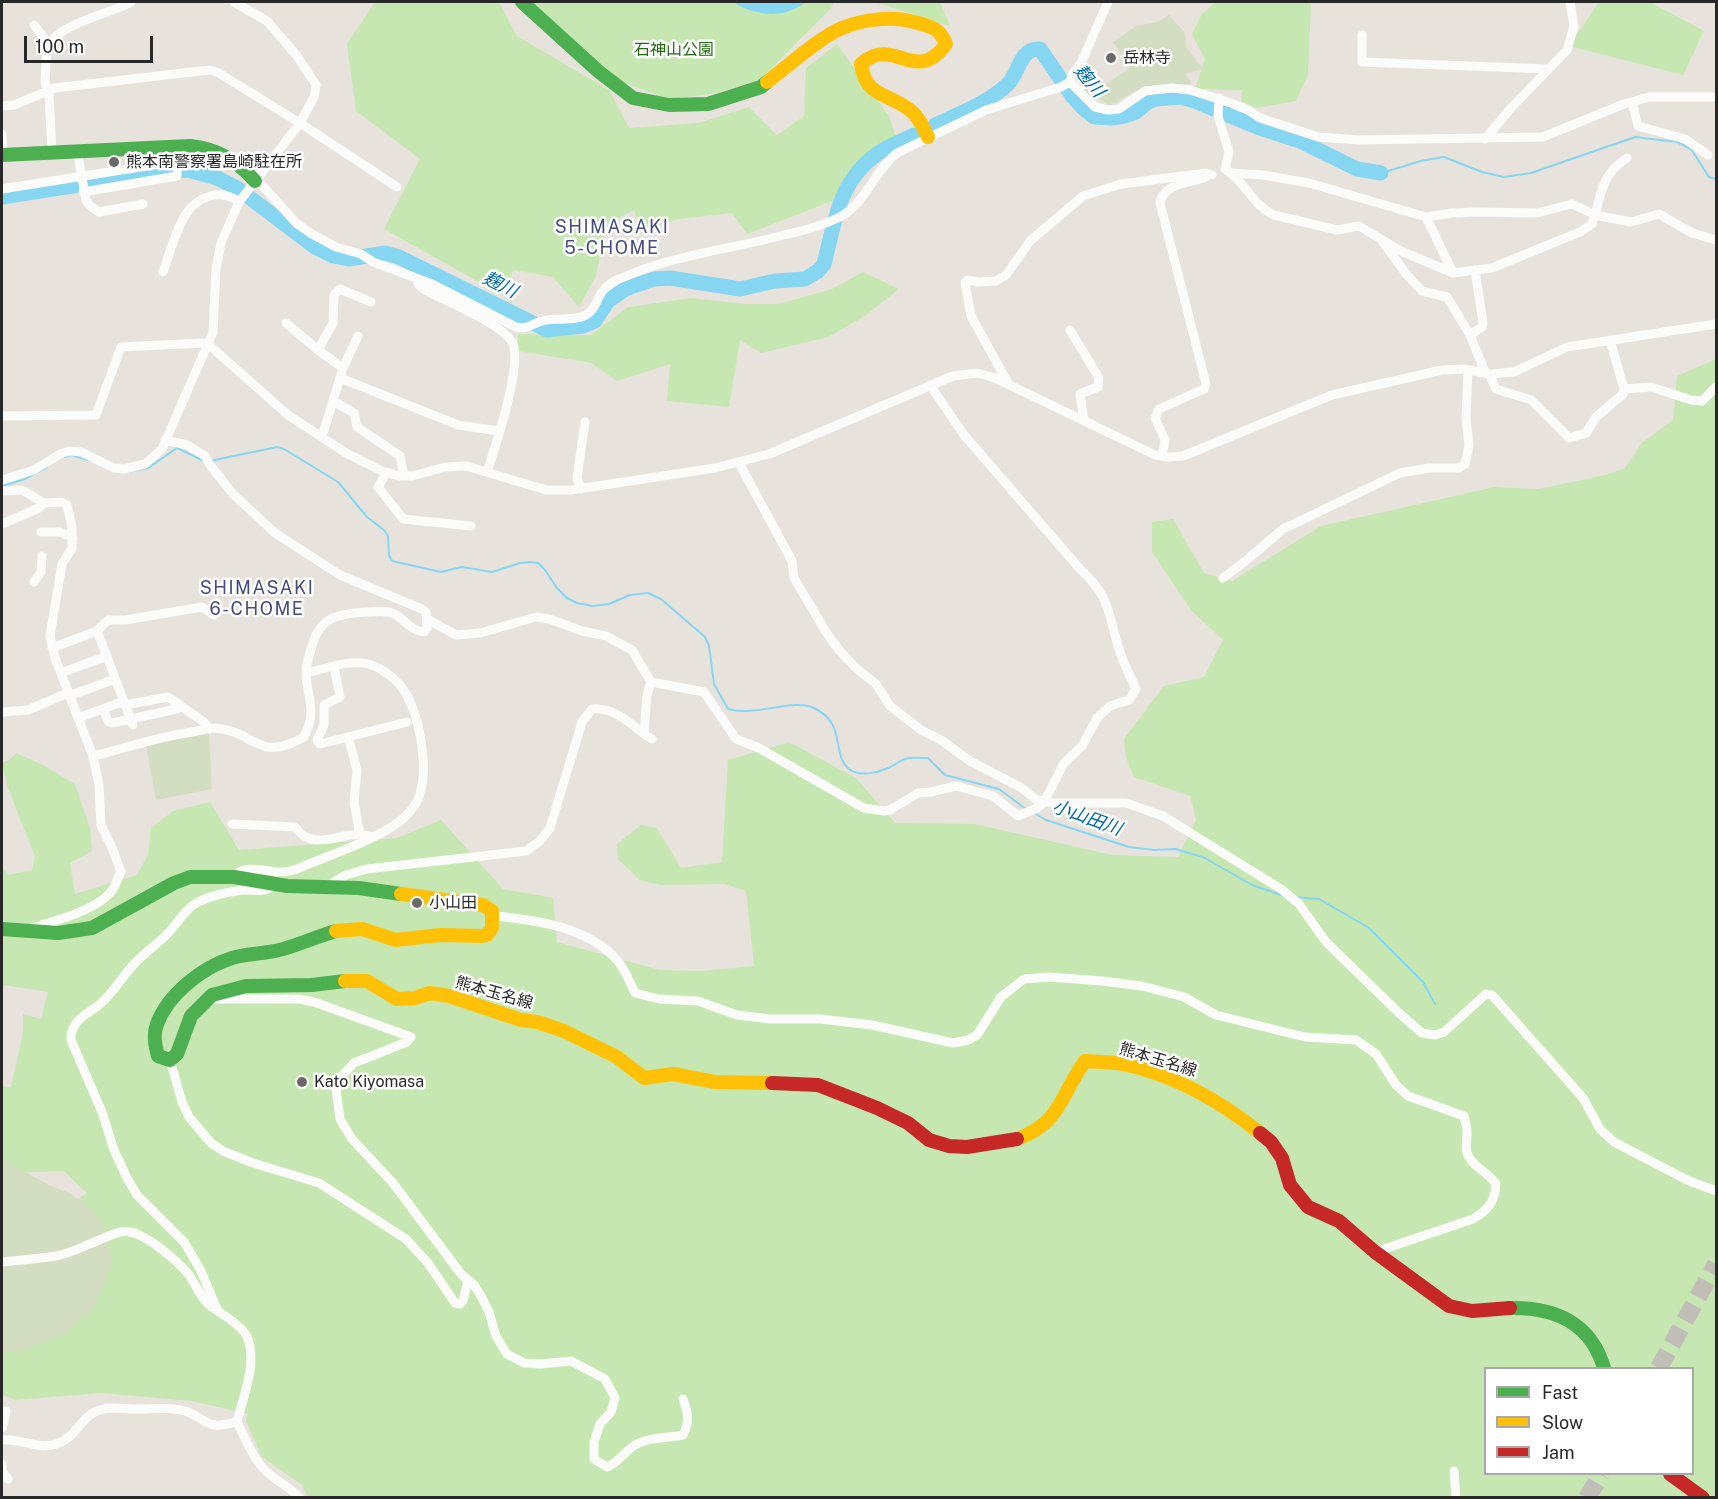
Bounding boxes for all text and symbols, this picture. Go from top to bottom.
scale bar [27,24,156,62]
text: 100 m [35,36,84,57]
park label: 石神山公園 [634,40,714,60]
place label: 岳林寺 [1123,48,1171,68]
marker: 岳林寺 [1104,51,1118,65]
water label: 麹川 [1069,60,1109,102]
place label: 熊本南警察署島崎駐在所 [126,152,302,172]
marker: 熊本南警察署島崎駐在所 [107,155,121,169]
district label: SHIMASAKI 5-CHOME [555,216,669,258]
water label: 麹川 [479,267,521,303]
district label: SHIMASAKI 6-CHOME [200,577,314,620]
water label: 小山田川 [1049,796,1125,840]
place label: 小山田 [429,893,477,913]
marker: 小山田 [410,896,424,910]
street label: 熊本玉名線 [453,973,535,1013]
street label: 熊本玉名線 [1117,1039,1199,1081]
place label: Kato Kiyomasa [314,1072,424,1092]
marker: Kato Kiyomasa [295,1075,309,1089]
legend [1484,1367,1694,1475]
text: Fast [1542,1382,1578,1403]
text: Slow [1542,1412,1583,1433]
text: Jam [1542,1442,1575,1463]

